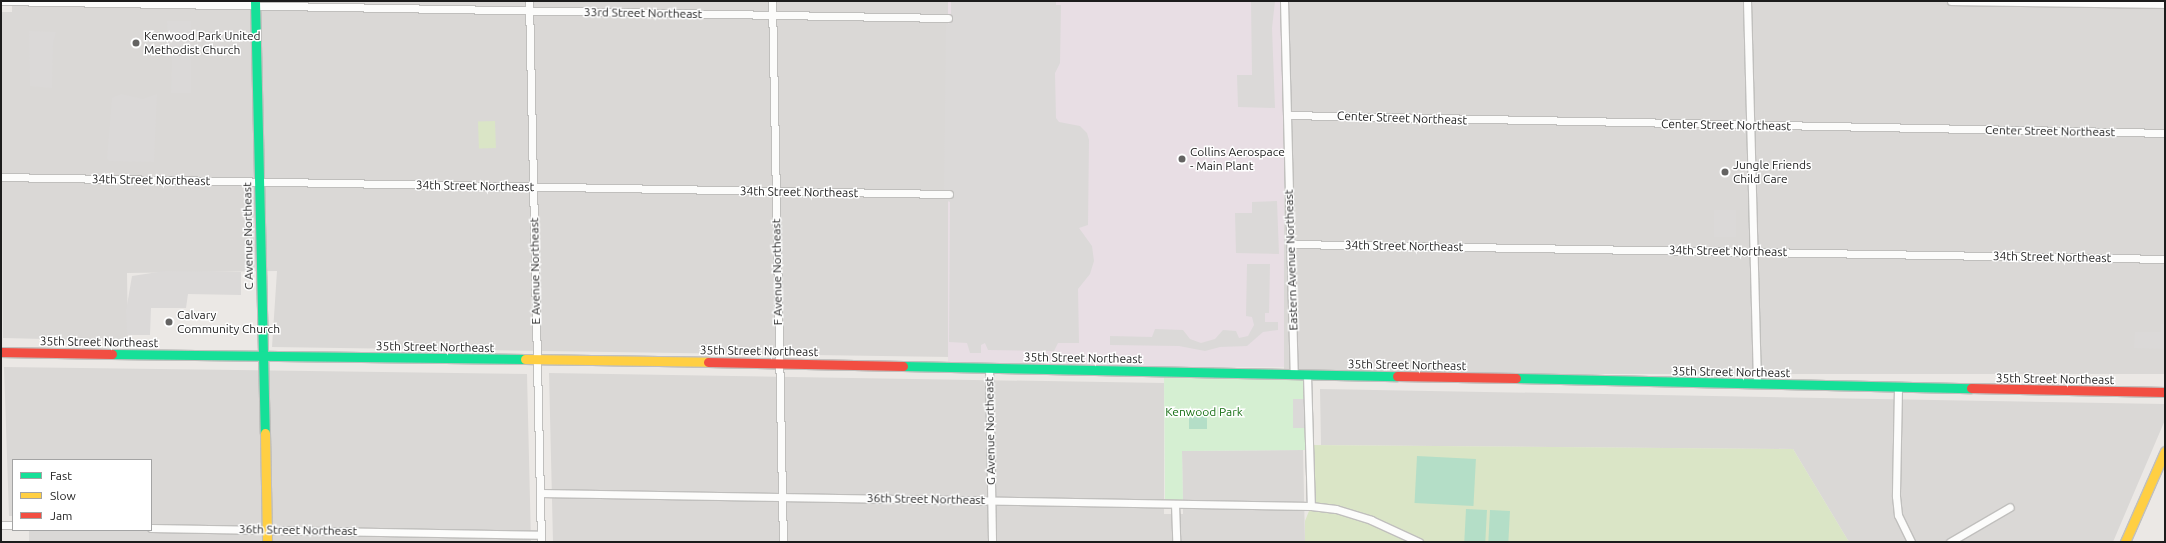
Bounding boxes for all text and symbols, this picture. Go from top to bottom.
street label: 33rd Street Northeast [584,5,702,21]
place label: Kenwood Park United Methodist Church [144,29,261,57]
marker: Kenwood Park United Methodist Church [131,38,141,48]
street label: Center Street Northeast [1337,109,1467,127]
street label: Center Street Northeast [1661,117,1791,133]
street label: Center Street Northeast [1985,123,2115,139]
place label: Collins Aerospace - Main Plant [1190,145,1285,173]
marker: Collins Aerospace - Main Plant [1177,154,1187,164]
place label: Jungle Friends Child Care [1733,158,1811,186]
marker: Jungle Friends Child Care [1720,167,1730,177]
street label: 34th Street Northeast [92,172,210,188]
street label: 34th Street Northeast [416,178,534,194]
street label: C Avenue Northeast [240,182,256,290]
street label: 34th Street Northeast [740,184,858,200]
street label: Eastern Avenue Northeast [1281,189,1301,331]
street label: E Avenue Northeast [527,217,543,325]
street label: F Avenue Northeast [769,219,785,325]
street label: 34th Street Northeast [1345,238,1463,254]
street label: 34th Street Northeast [1669,243,1787,259]
street label: 34th Street Northeast [1993,249,2111,265]
place label: Calvary Community Church [177,308,280,336]
marker: Calvary Community Church [164,317,174,327]
street label: 35th Street Northeast [40,334,158,350]
street label: 35th Street Northeast [376,339,494,355]
street label: 35th Street Northeast [700,343,818,359]
street label: 35th Street Northeast [1024,350,1142,366]
street label: 35th Street Northeast [1348,357,1466,373]
street label: 35th Street Northeast [1672,364,1790,380]
street label: 35th Street Northeast [1996,371,2114,387]
street label: G Avenue Northeast [982,377,998,485]
park label: Kenwood Park [1165,405,1243,419]
legend [12,459,152,531]
text: Fast [50,469,72,482]
text: Slow [50,489,76,502]
street label: 36th Street Northeast [867,491,985,507]
text: Jam [50,509,72,522]
street label: 36th Street Northeast [239,522,357,538]

